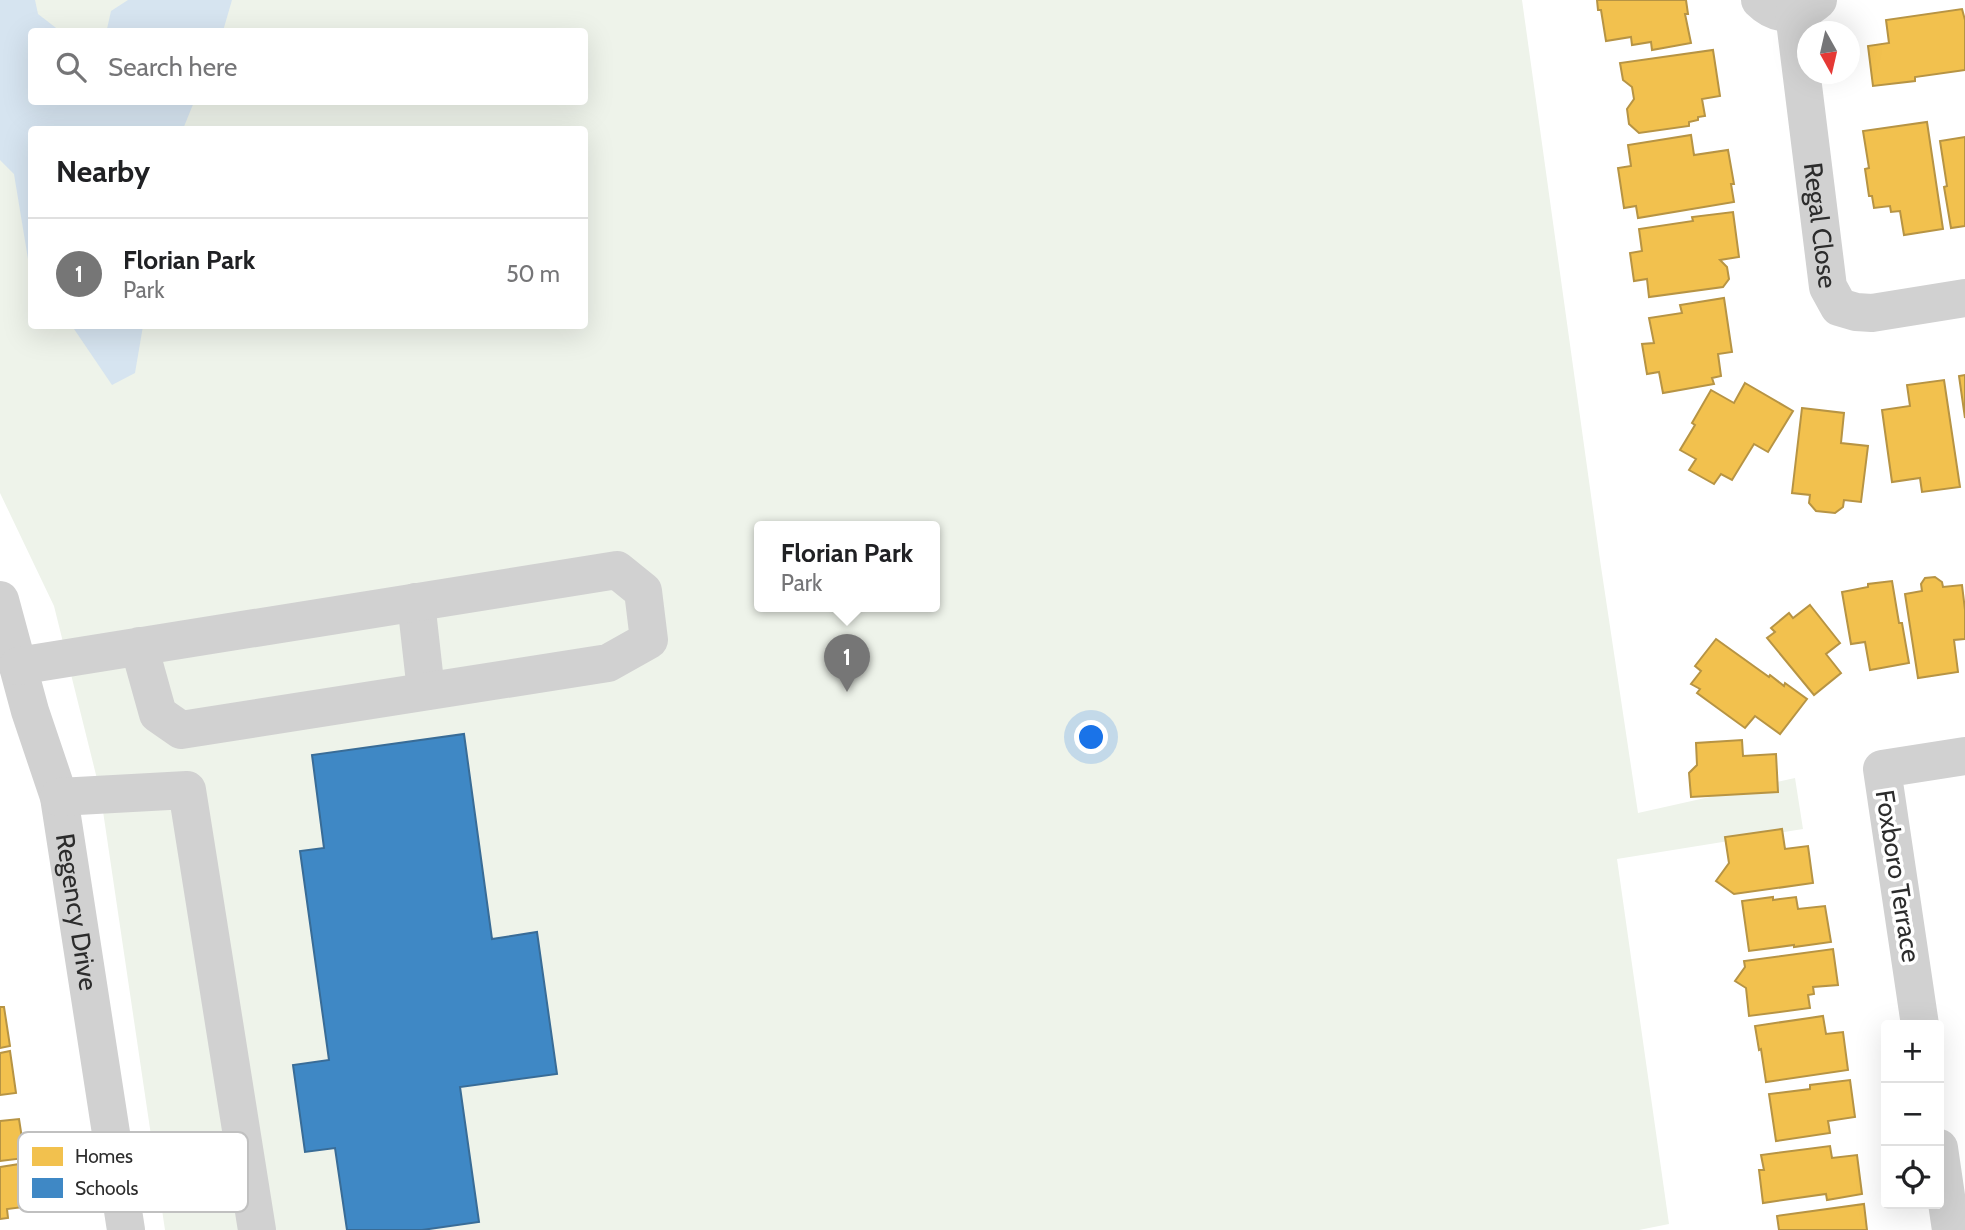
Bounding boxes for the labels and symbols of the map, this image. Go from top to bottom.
north arrow [1797,21,1860,84]
street label: Regal Close [1797,161,1844,290]
pin: 1 [824,634,870,692]
your location [1074,720,1108,754]
street label: Foxboro Terrace [1869,788,1927,964]
street label: Regency Drive [49,831,105,993]
legend [18,1132,248,1212]
text: Homes [75,1145,133,1168]
text: Schools [75,1177,138,1200]

